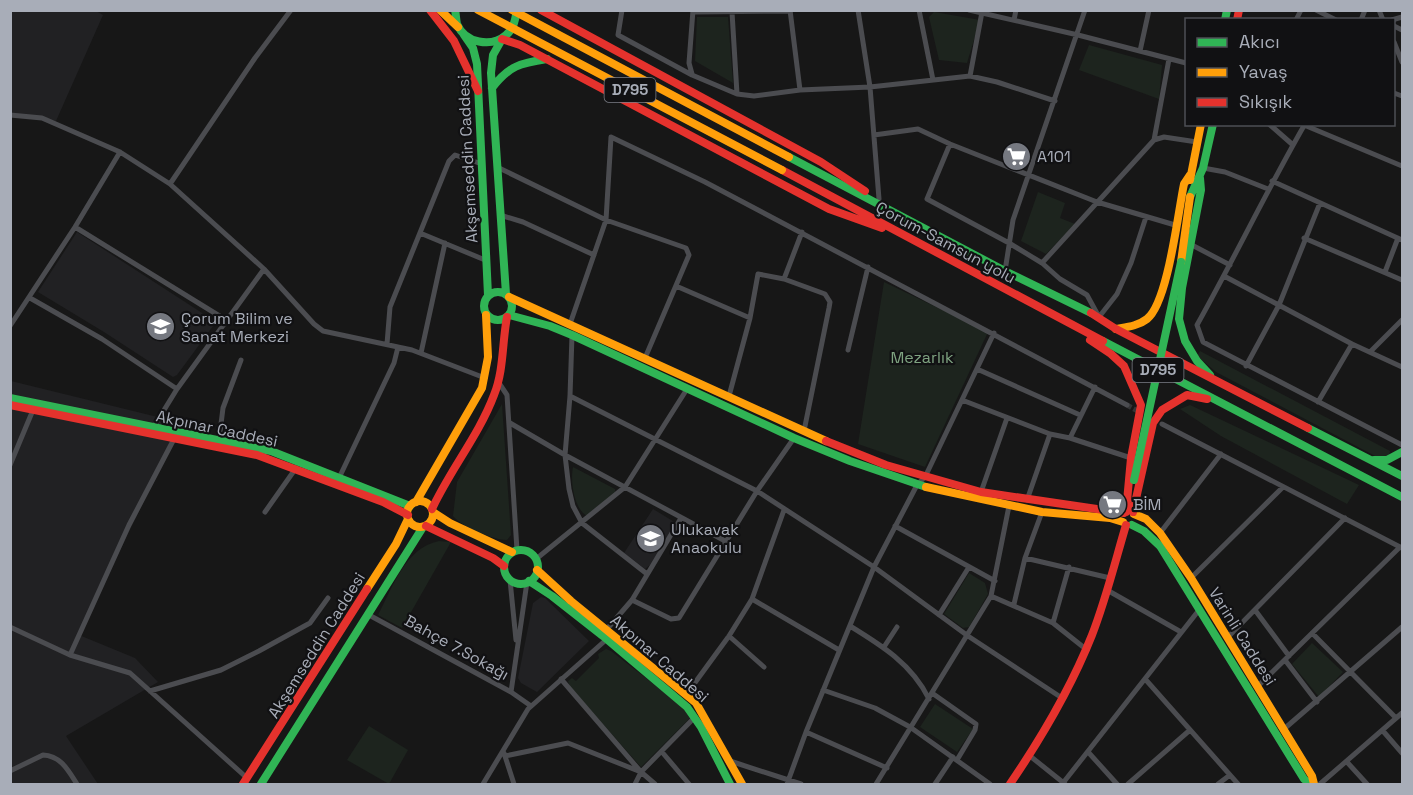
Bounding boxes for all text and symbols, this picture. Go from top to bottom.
legend [1185,18,1395,126]
text: Akıcı [1239,30,1280,53]
text: Yavaş [1239,60,1288,83]
street label: Akşemseddin Caddesi [453,74,482,244]
road number: D795 [604,78,656,102]
text: Sıkışık [1239,90,1292,113]
supermarket icon: A101 [1000,140,1032,172]
place label: A101 [1037,146,1071,167]
street label: Çorum-Samsun yolu [872,197,1019,288]
place label: Çorum Bilim ve Sanat Merkezi [181,308,293,347]
school or university icon: Çorum Bilim ve Sanat Merkezi [144,311,176,343]
park label: Mezarlık [891,347,954,368]
road number: D795 [1132,358,1184,382]
street label: Akpınar Caddesi [154,405,280,452]
supermarket icon: BİM [1096,488,1128,520]
place label: BİM [1133,494,1161,515]
place label: Ulukavak Anaokulu [671,519,742,558]
school or university icon: Ulukavak Anaokulu [634,522,666,554]
street label: Akşemseddin Caddesi [263,568,370,722]
street label: Varinli Caddesi [1204,583,1281,689]
street label: Bahçe 7.Sokağı [401,610,513,685]
street label: Akpınar Caddesi [606,610,713,707]

